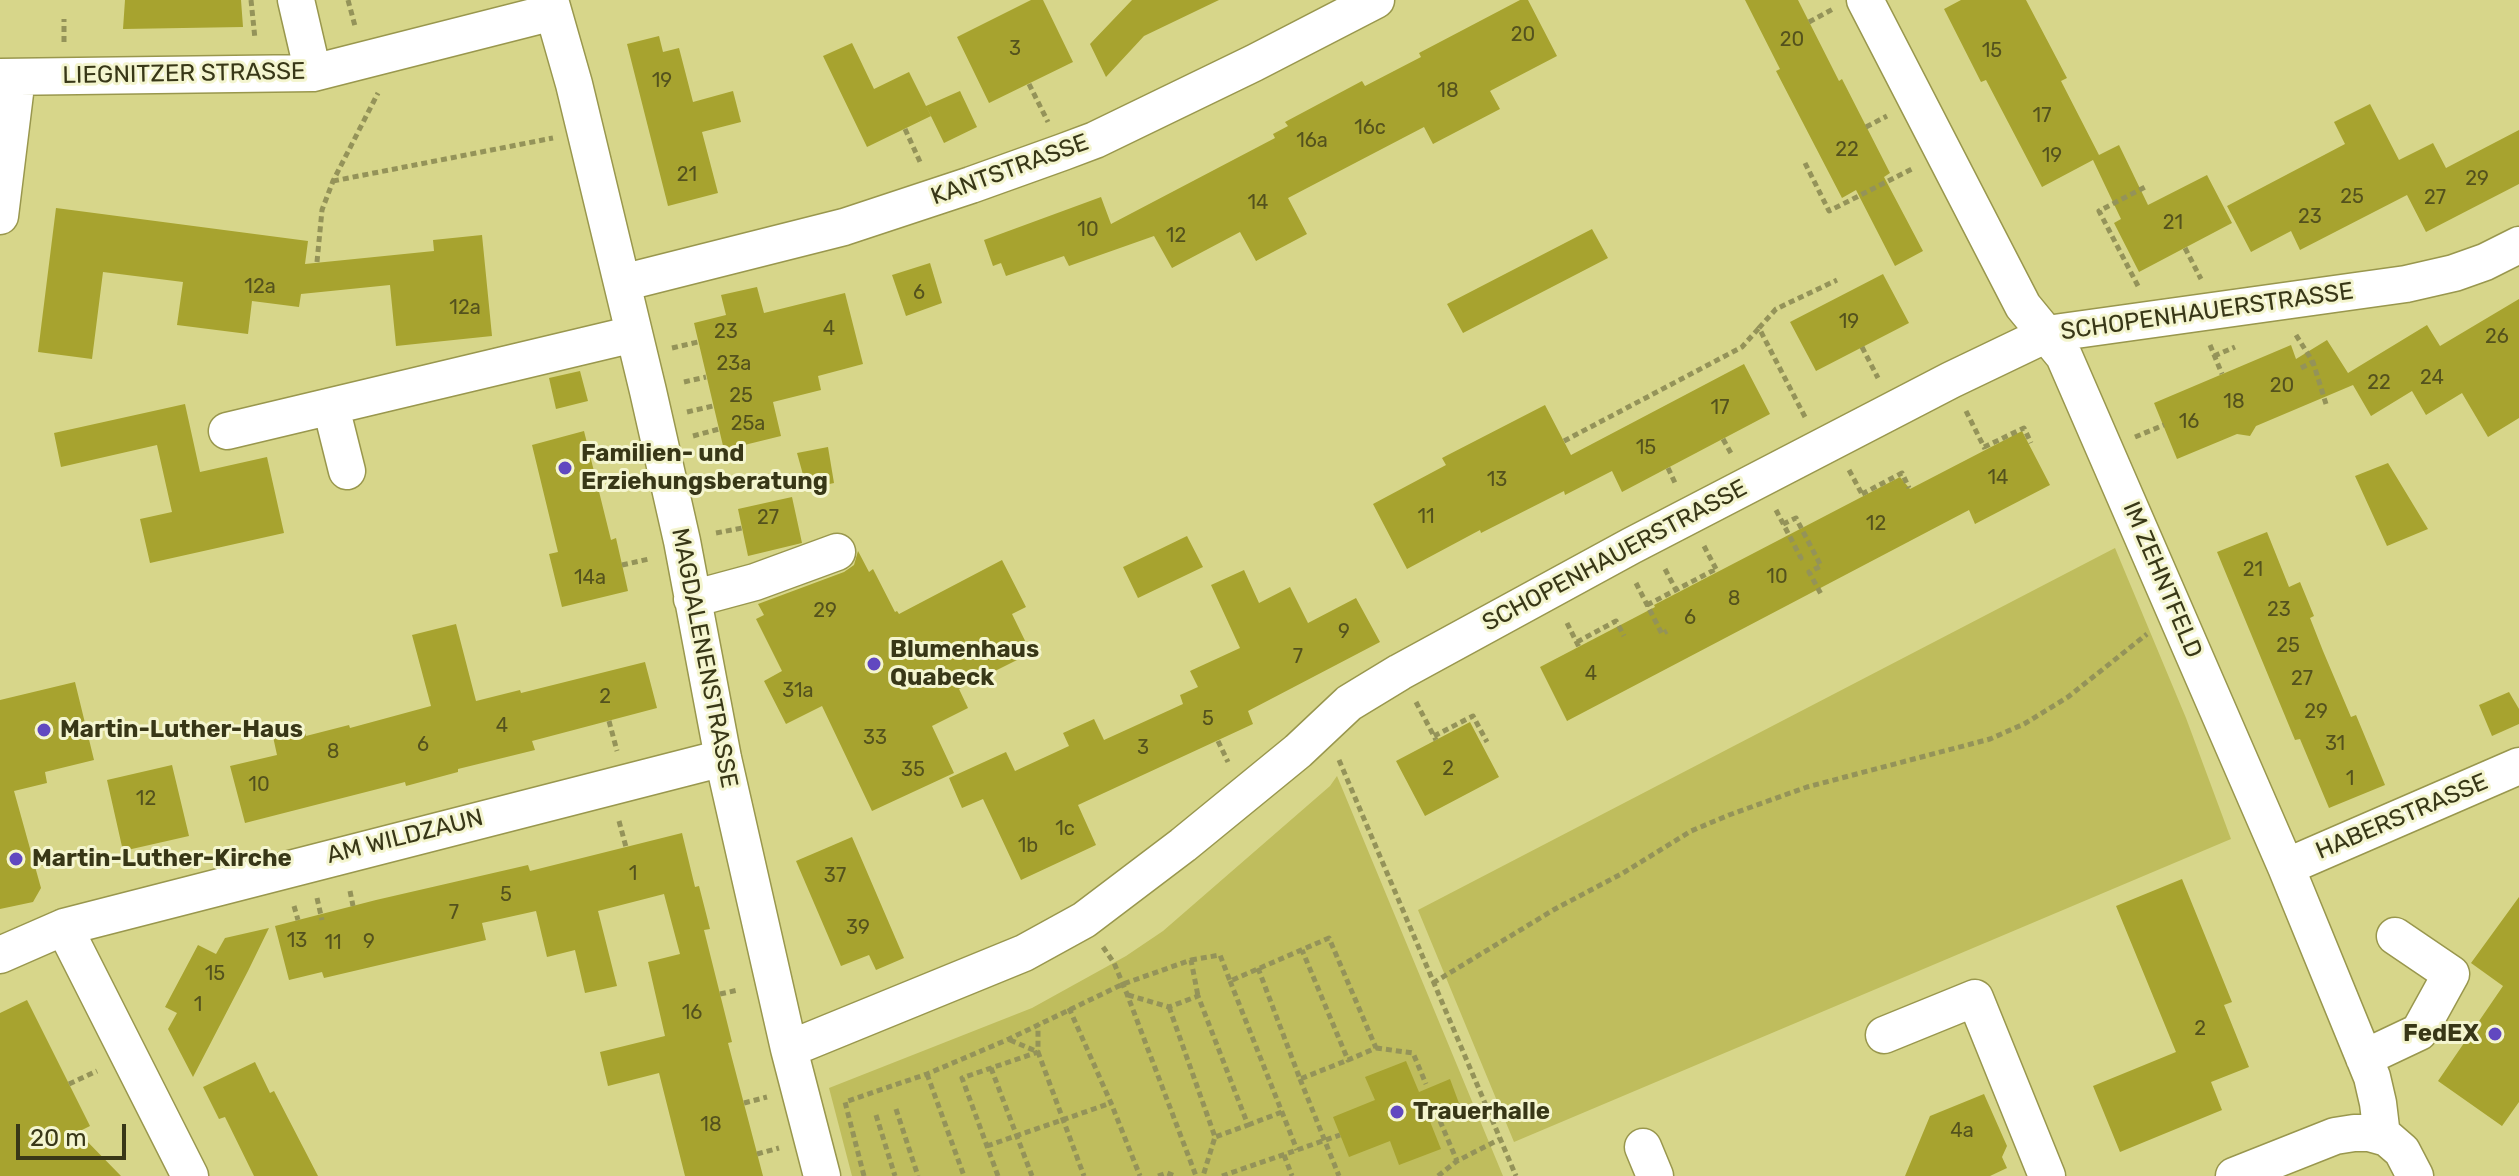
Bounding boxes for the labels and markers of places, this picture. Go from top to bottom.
place label: Familien- und Erziehungsberatung [581,440,828,496]
marker: Familien- und Erziehungsberatung [556,459,574,477]
place label: Blumenhaus Quabeck [890,636,1039,692]
marker: Blumenhaus Quabeck [865,655,883,673]
place label: Martin-Luther-Haus [60,716,303,744]
marker: Martin-Luther-Haus [35,721,53,739]
place label: Martin-Luther-Kirche [32,845,292,873]
marker: Martin-Luther-Kirche [7,850,25,868]
place label: FedEX [2403,1020,2479,1048]
marker: FedEX [2486,1025,2504,1043]
place label: Trauerhalle [1413,1098,1550,1126]
marker: Trauerhalle [1388,1103,1406,1121]

